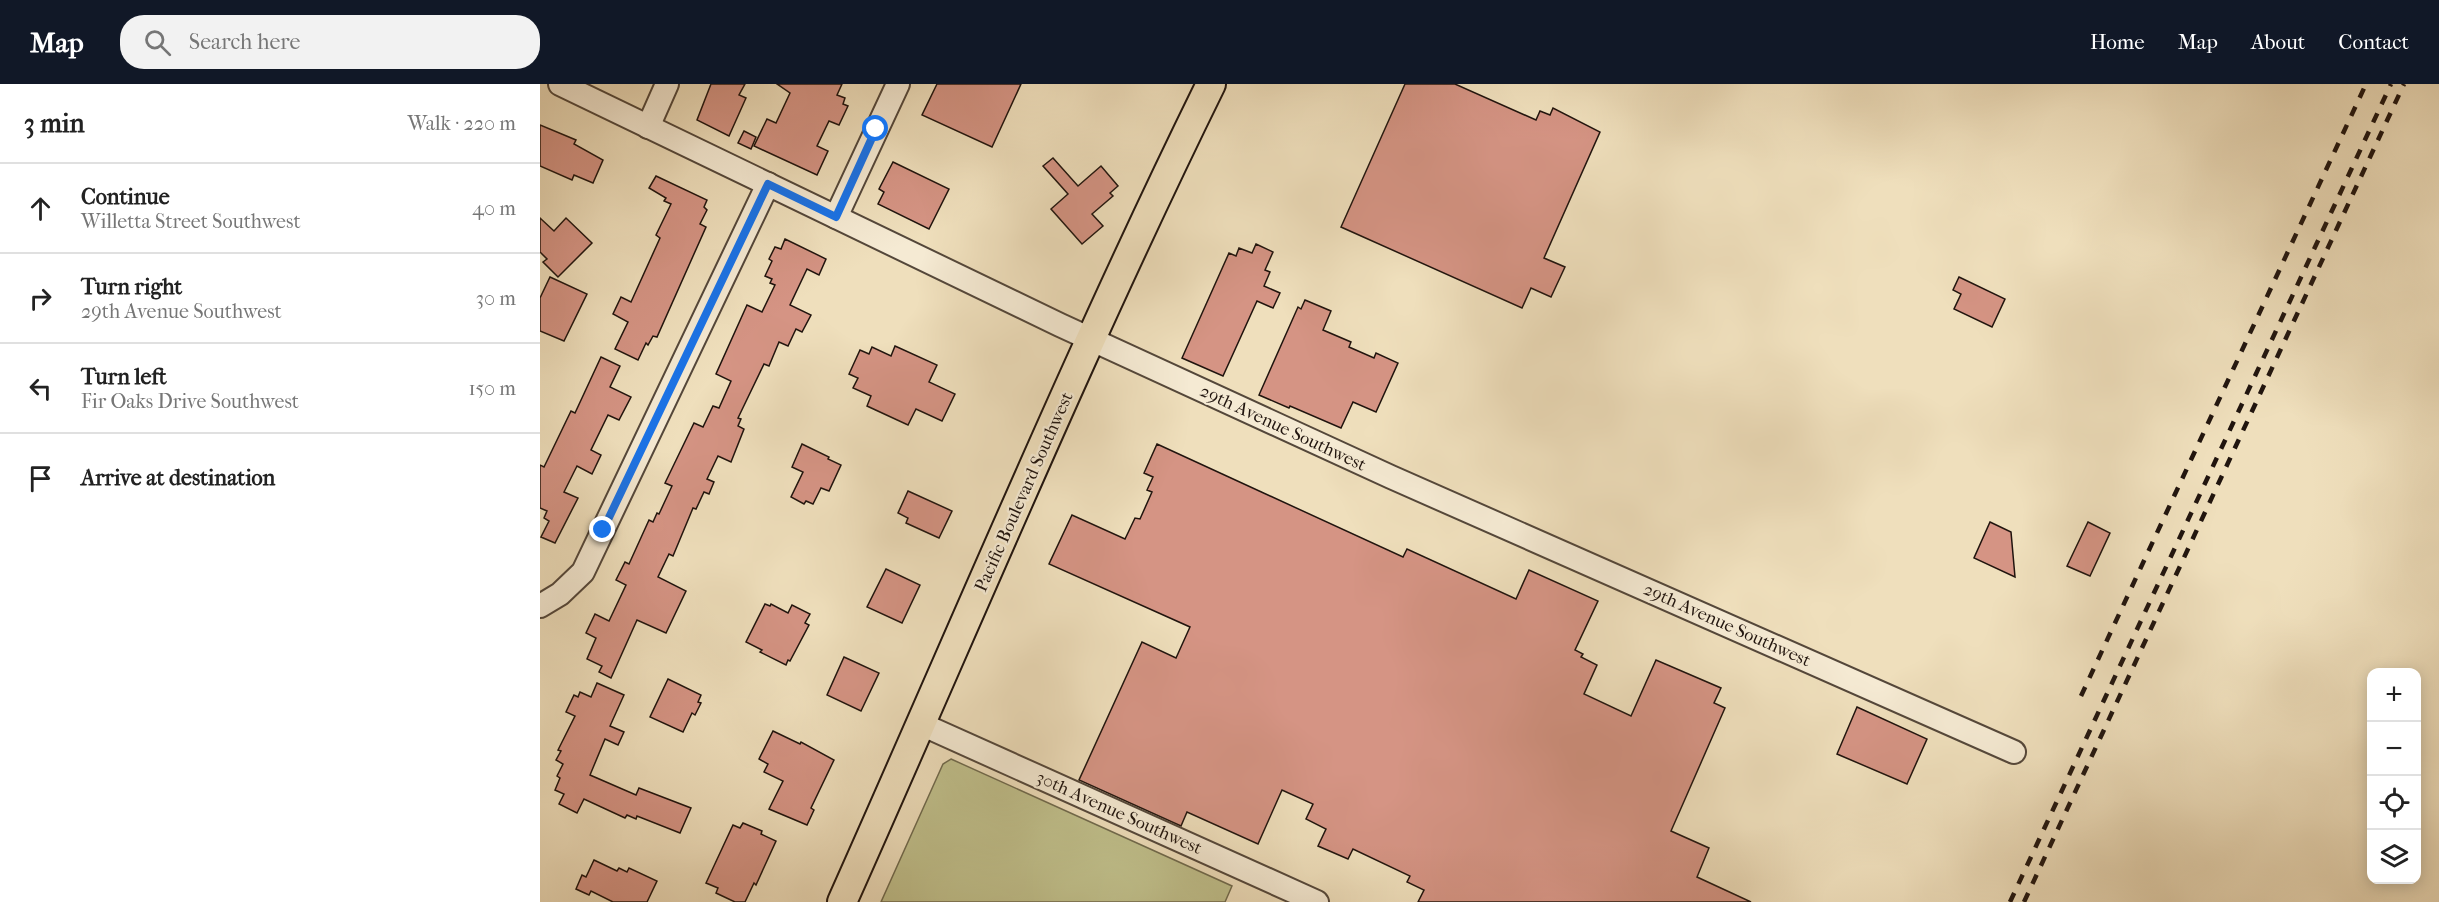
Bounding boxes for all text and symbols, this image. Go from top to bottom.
search box [120,15,540,69]
text: Map [30,26,84,59]
icon: search [141,26,174,59]
text: Search here [189,29,300,55]
text: Home [2090,30,2145,54]
text: Map [2178,30,2218,54]
text: About [2251,30,2305,54]
text: Contact [2338,30,2409,54]
text: 3 min [24,108,85,139]
text: Walk · 220 m [408,112,516,135]
route start [862,115,888,141]
text: Continue [81,184,170,210]
icon: ahead [24,192,57,225]
text: 40 m [472,197,516,220]
text: Willetta Street Southwest [81,210,301,233]
text: Turn right [81,274,182,300]
icon: right [24,282,57,315]
text: 30 m [476,287,516,310]
text: 29th Avenue Southwest [81,300,282,323]
text: Turn left [81,364,167,390]
icon: left [24,372,57,405]
text: 150 m [468,377,516,400]
street label: 29th Avenue Southwest [1197,380,1370,476]
street label: Pacific Boulevard Southwest [970,388,1078,595]
text: Fir Oaks Drive Southwest [81,390,299,413]
icon: arrive [24,462,57,495]
text: Arrive at destination [81,465,275,491]
route end [589,516,615,542]
street label: 29th Avenue Southwest [1640,579,1814,672]
map controls [2367,668,2421,884]
button: + [2367,668,2421,722]
button: − [2367,722,2421,776]
street label: 30th Avenue Southwest [1033,767,1206,859]
button: locate [2367,776,2421,830]
button: layers [2367,830,2421,884]

